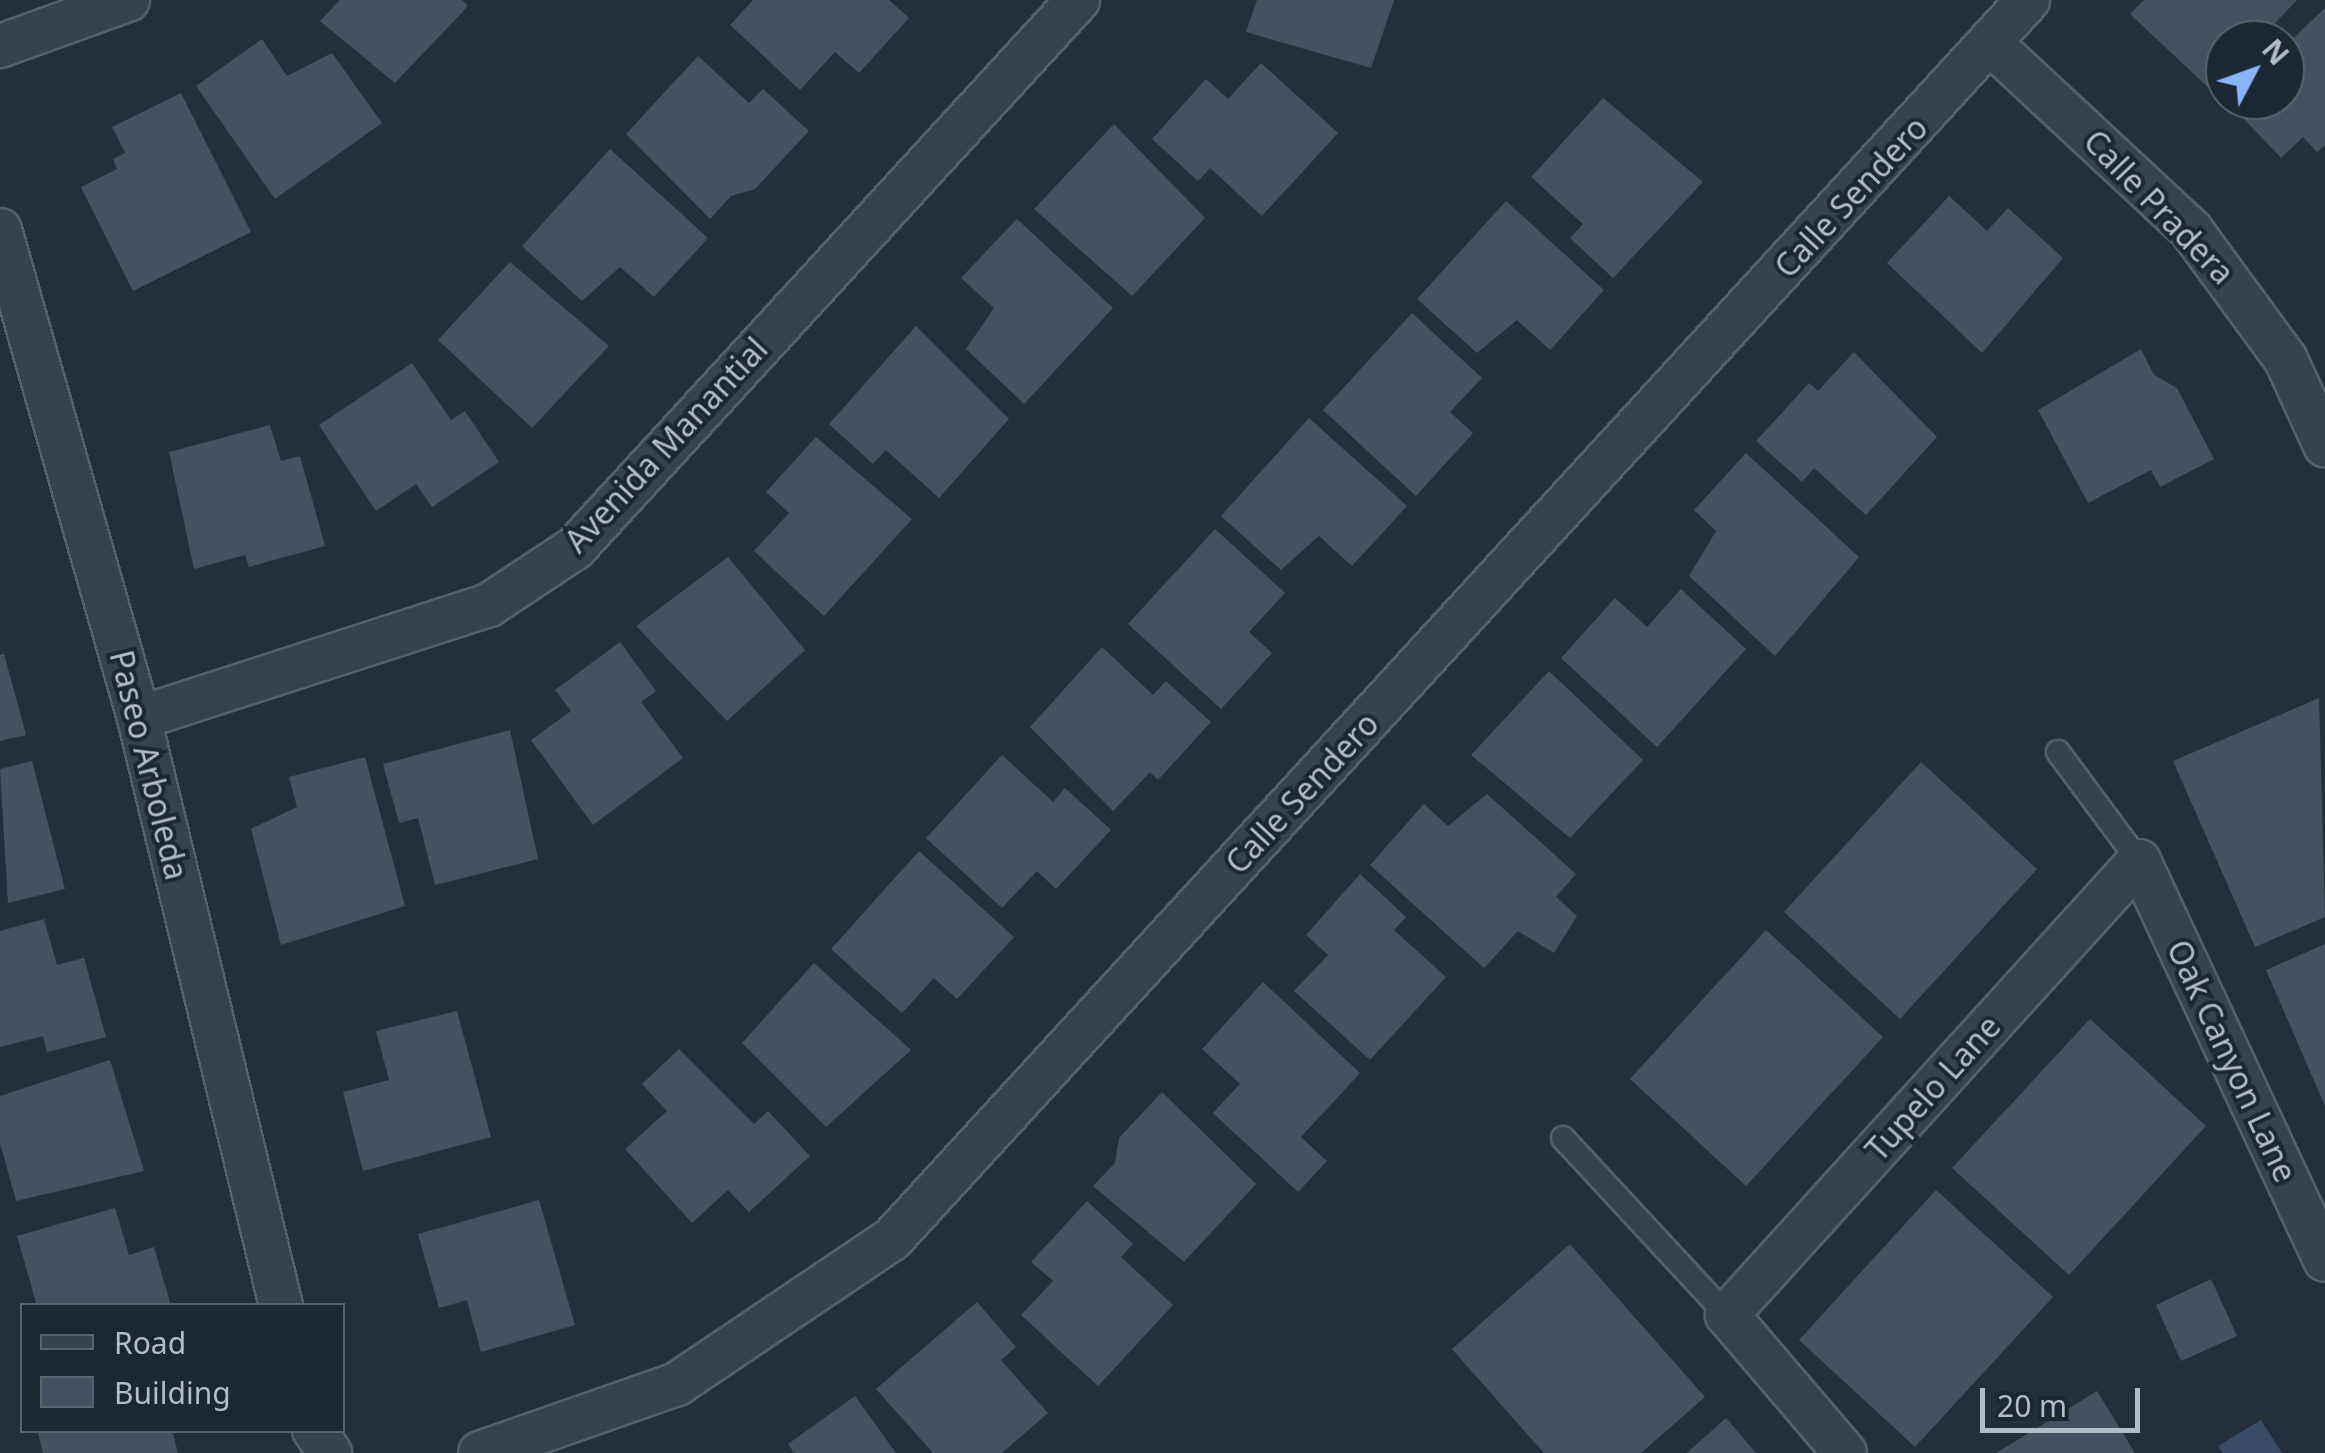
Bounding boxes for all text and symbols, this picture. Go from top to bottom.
north arrow [2205,20,2305,120]
text: N [2254,31,2298,73]
street label: Calle Sendero [1767,109,1935,285]
street label: Calle Pradera [2076,122,2242,292]
street label: Avenida Manantial [557,330,775,560]
street label: Paseo Arboleda [102,646,196,884]
street label: Calle Sendero [1218,705,1386,881]
street label: Oak Canyon Lane [2159,934,2305,1188]
street label: Tupelo Lane [1858,1007,2008,1169]
legend [20,1303,345,1433]
text: Road [114,1322,186,1363]
scale bar [1985,1368,2145,1430]
text: Building [114,1372,231,1413]
text: 20 m [1997,1385,2067,1426]

